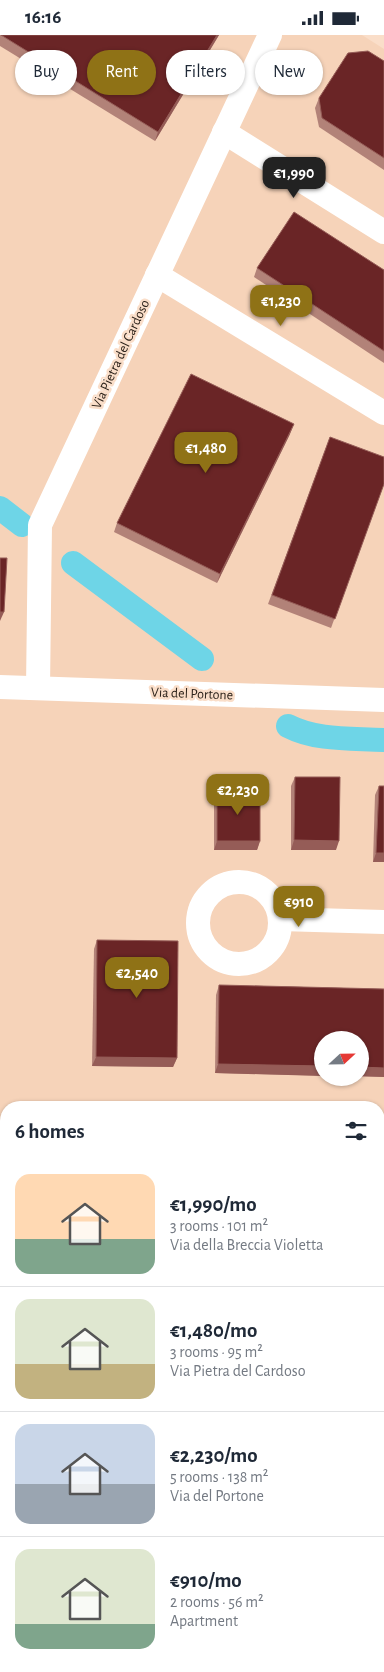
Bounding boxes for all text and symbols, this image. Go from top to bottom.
text: 16:16 [25,8,61,27]
chip: Buy [15,50,77,95]
chip: Rent [87,50,156,95]
chip: Filters [166,50,245,95]
chip: New [255,50,323,95]
pin: €1,990 [253,156,335,199]
text: €1,990 [274,165,314,181]
pin: €1,230 [240,285,322,327]
text: €1,230 [261,293,301,309]
street label: Via Pietra del Cardoso [90,298,152,411]
pin: €1,480 [165,431,247,474]
text: €1,480 [185,440,227,456]
street label: Via del Portone [151,686,233,702]
pin: €2,230 [197,773,279,816]
text: €2,230 [217,782,259,798]
pin: €910 [269,885,329,928]
text: €910 [284,894,314,910]
pin: €2,540 [96,957,178,999]
text: €2,540 [116,965,158,981]
north arrow [314,1031,369,1086]
map controls [314,1031,369,1086]
icon: filters [342,1117,370,1145]
text: 6 homes [15,1121,85,1142]
icon: home [55,1194,115,1254]
text: €1,990/mo [170,1194,257,1215]
text: 3 rooms · 101 m² [170,1218,268,1234]
text: Via della Breccia Violetta [170,1237,323,1253]
icon: home [55,1319,115,1379]
text: €1,480/mo [170,1320,257,1341]
text: 3 rooms · 95 m² [170,1344,263,1360]
text: Via Pietra del Cardoso [170,1363,306,1379]
icon: home [55,1444,115,1504]
text: €2,230/mo [170,1445,258,1466]
text: 5 rooms · 138 m² [170,1469,268,1485]
text: Via del Portone [170,1488,264,1504]
icon: home [55,1569,115,1629]
text: €910/mo [170,1570,242,1591]
text: 2 rooms · 56 m² [170,1594,264,1610]
text: Apartment [170,1613,238,1629]

